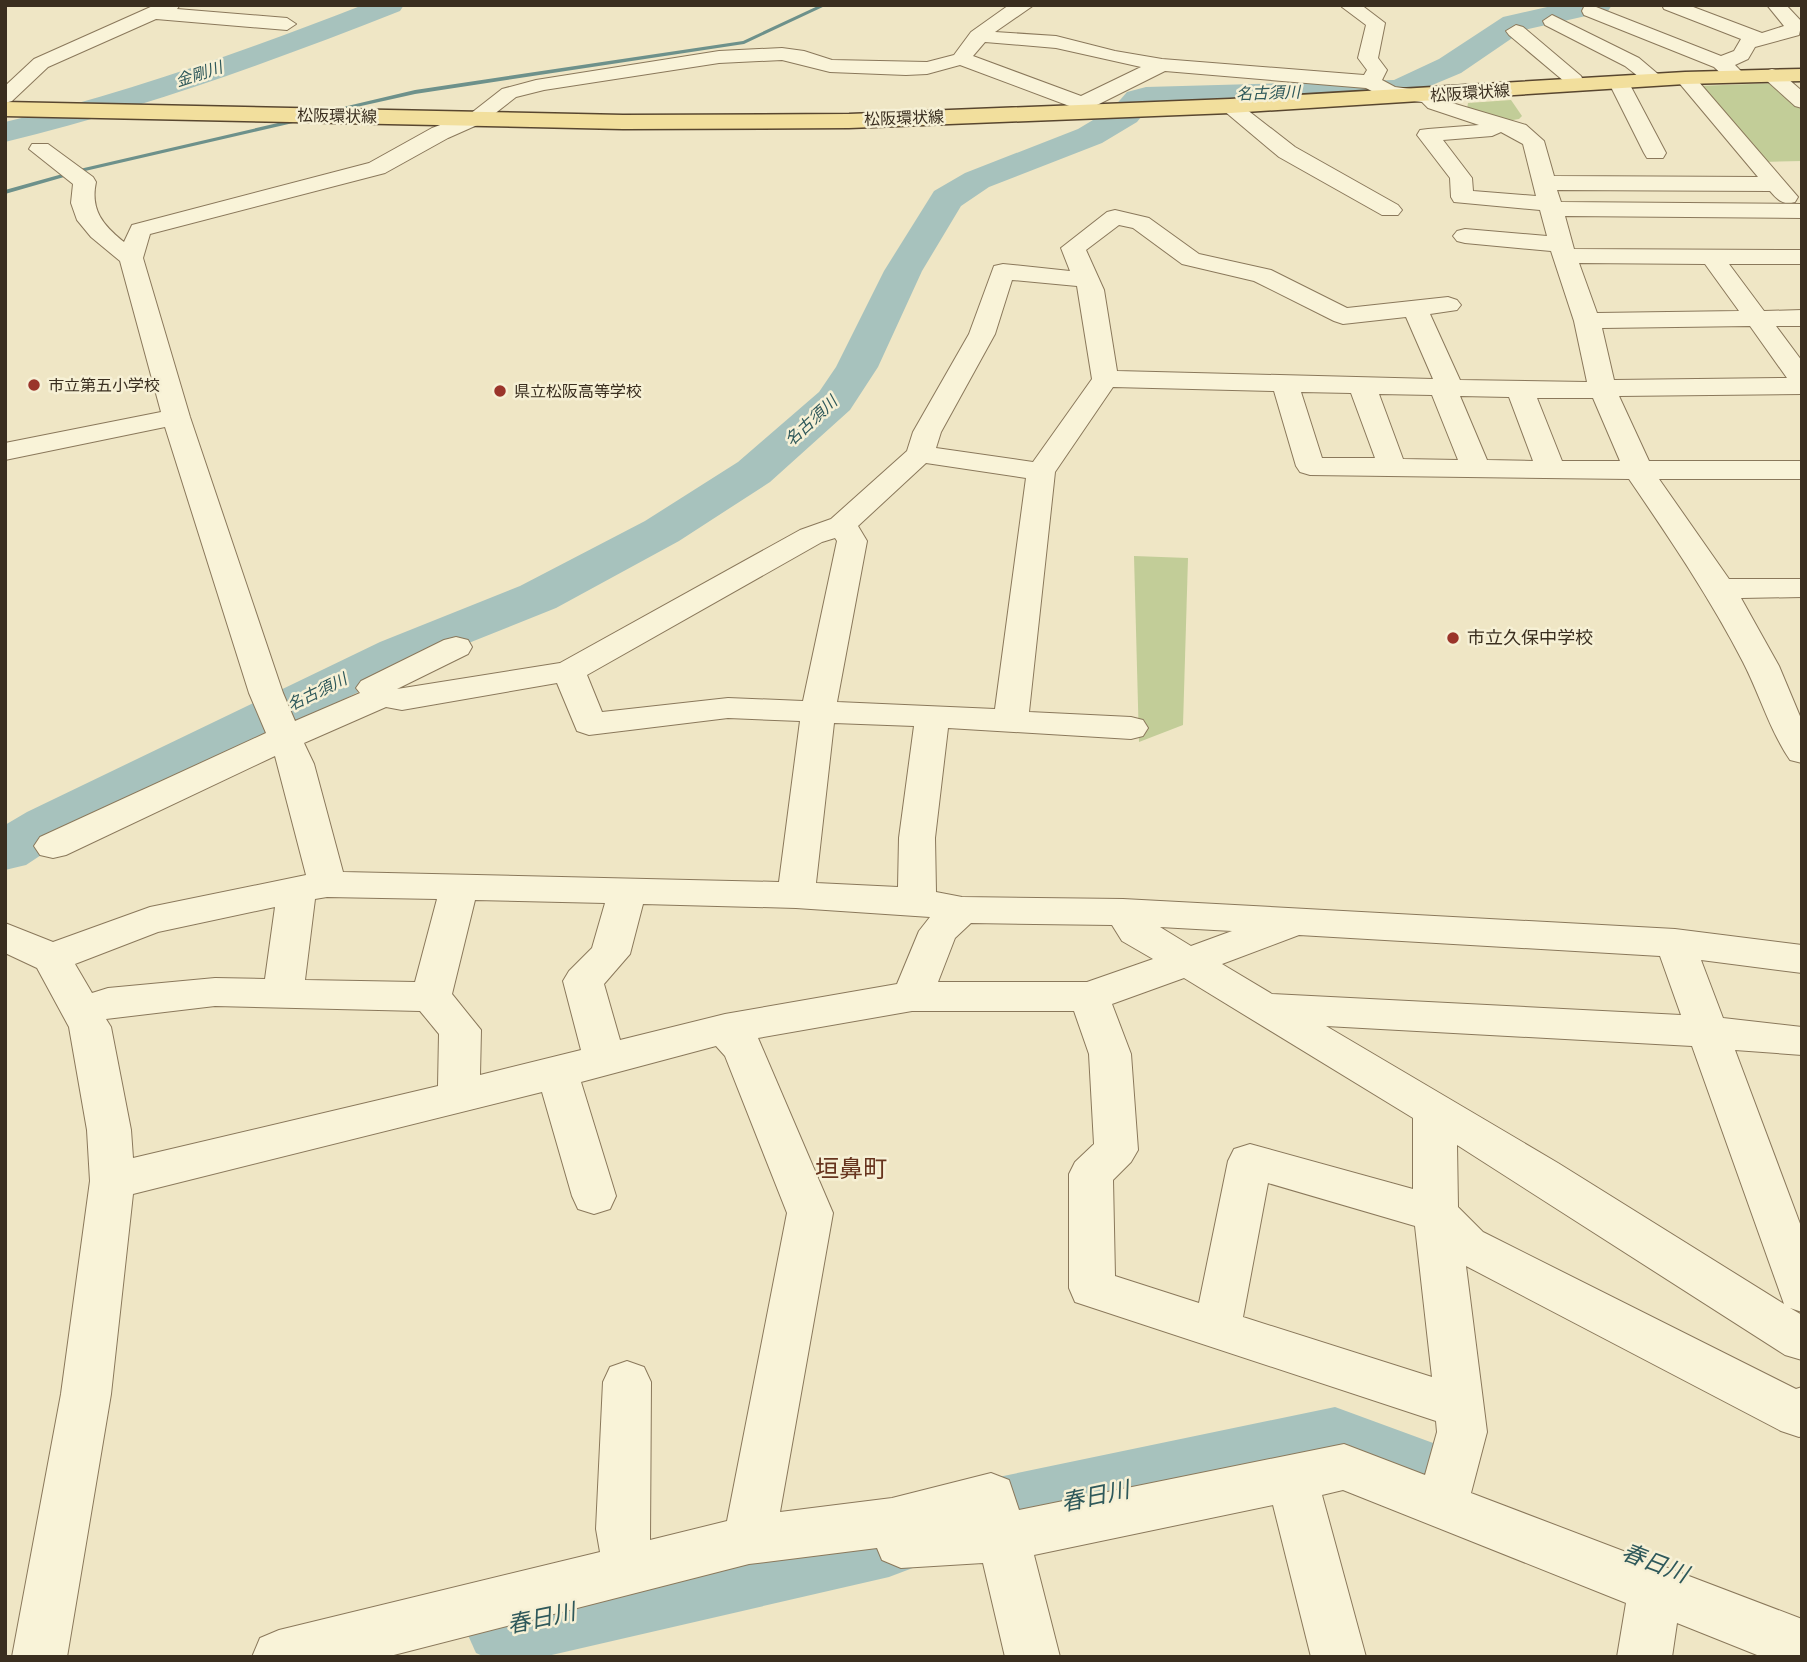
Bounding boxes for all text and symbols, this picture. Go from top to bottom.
water label: 金剛川 [174,58,226,90]
street label: 松阪環状線 [1429,82,1511,104]
water label: 名古須川 [1236,83,1302,103]
street label: 松阪環状線 [297,107,377,125]
street label: 松阪環状線 [864,108,944,128]
marker: 市立第五小学校 [26,377,42,393]
place label: 市立第五小学校 [48,377,160,394]
marker: 県立松阪高等学校 [492,383,508,399]
place label: 県立松阪高等学校 [514,383,642,400]
water label: 名古須川 [782,392,842,449]
place label: 市立久保中学校 [1467,628,1593,648]
marker: 市立久保中学校 [1445,630,1461,646]
water label: 名古須川 [285,669,351,714]
district label: 垣鼻町 [815,1155,887,1182]
water label: 春日川 [1059,1475,1134,1516]
water label: 春日川 [1618,1538,1695,1589]
water label: 春日川 [505,1597,580,1638]

